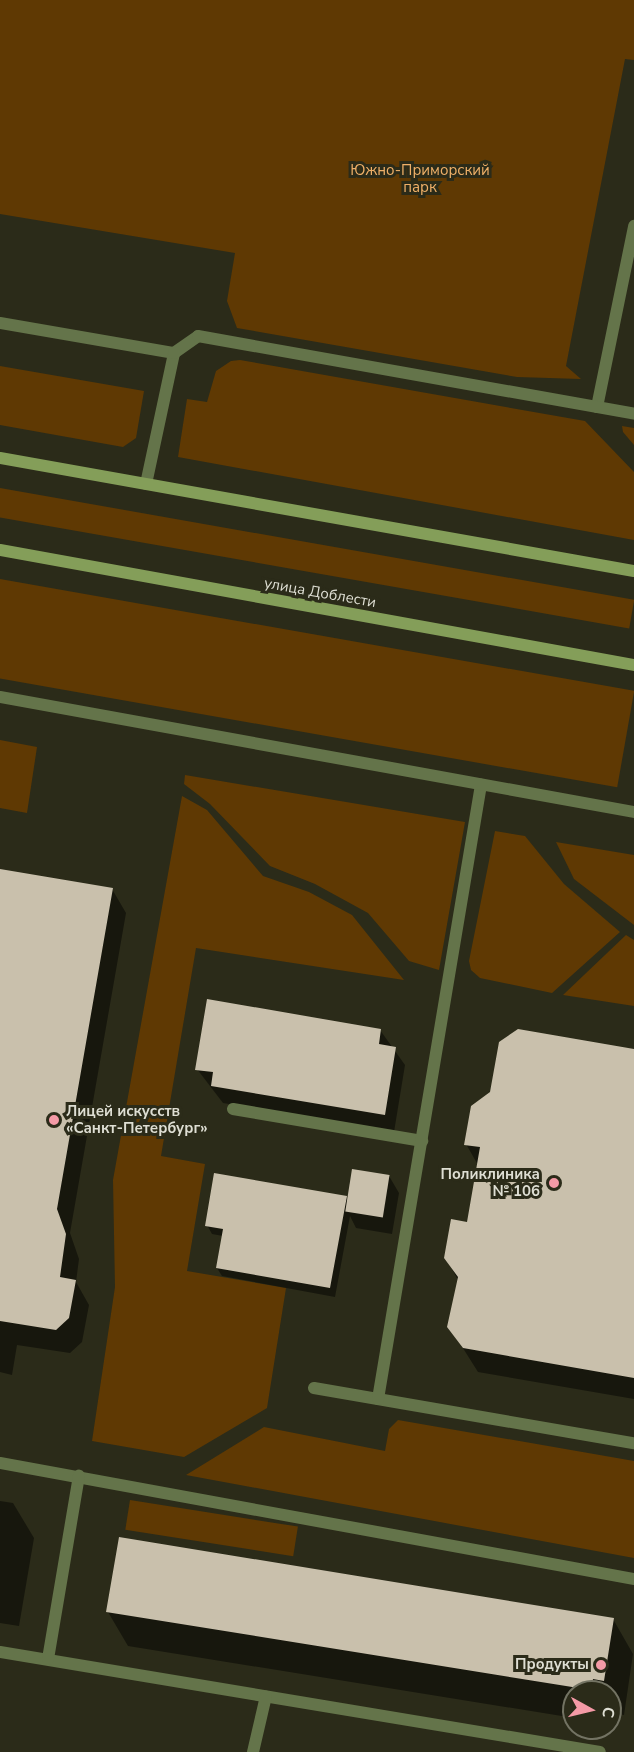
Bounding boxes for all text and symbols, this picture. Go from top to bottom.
park label: Южно-Приморский парк [350,161,490,196]
street label: улица Доблести [263,574,377,612]
place label: Лицей искусств «Санкт-Петербург» [66,1102,208,1137]
marker: Лицей искусств «Санкт-Петербург» [47,1113,61,1127]
place label: Поликлиника № 106 [440,1165,540,1200]
marker: Поликлиника № 106 [545,1174,563,1192]
place label: Продукты [515,1656,589,1674]
marker: Продукты [594,1658,608,1672]
north arrow [562,1680,622,1740]
text: С [596,1705,619,1719]

